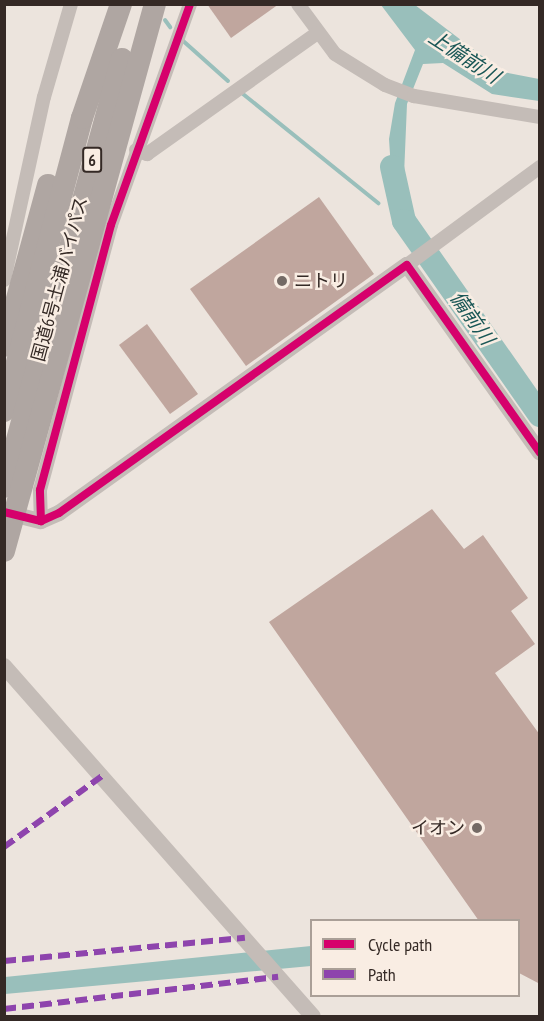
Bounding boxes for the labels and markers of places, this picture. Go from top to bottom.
place label: ニトリ [294,270,348,292]
marker: ニトリ [275,274,289,288]
place label: イオン [411,817,465,839]
marker: イオン [470,821,484,835]

